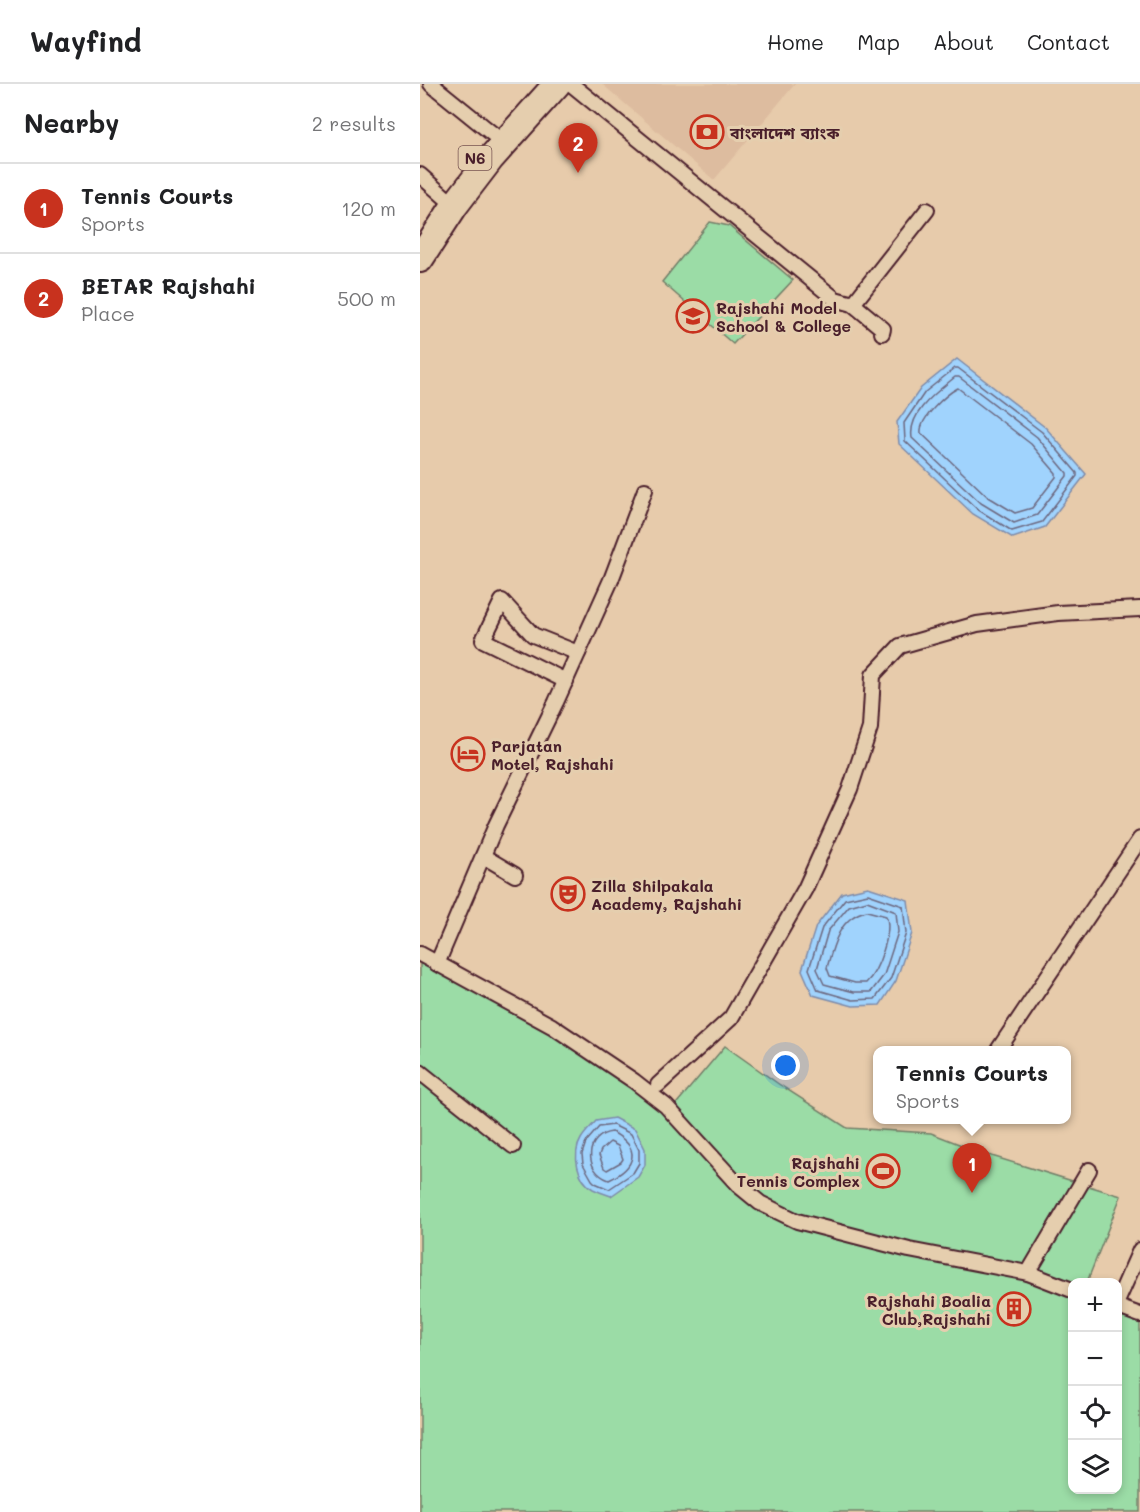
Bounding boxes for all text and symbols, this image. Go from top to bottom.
text: Wayfind [30,23,141,59]
text: Home [767,28,824,55]
text: Map [857,28,900,55]
text: About [933,28,994,55]
text: Contact [1027,28,1110,55]
text: Nearby [24,106,119,140]
text: 2 results [312,110,396,136]
bank icon: বাংলাদেশ ব্যাংক [689,114,725,150]
place label: বাংলাদেশ ব্যাংক [729,122,840,143]
pin: 2 [558,124,598,173]
road number: N6 [458,146,492,170]
text: Tennis Courts [81,181,233,210]
text: 1 [39,195,48,221]
text: 120 m [341,195,396,221]
text: Sports [81,210,145,236]
text: BETAR Rajshahi [81,271,256,300]
text: 2 [38,285,49,311]
text: 500 m [337,285,396,311]
place label: Rajshahi Model School & College [716,297,851,336]
school or university icon: Rajshahi Model School & College [675,298,711,334]
text: Place [81,300,135,326]
place label: Parjatan Motel, Rajshahi [491,735,614,774]
hotel icon: Parjatan Motel, Rajshahi [450,736,486,772]
place label: Zilla Shilpakala Academy, Rajshahi [591,875,742,914]
theatre icon: Zilla Shilpakala Academy, Rajshahi [550,876,586,912]
popup [873,1046,1071,1124]
your location [771,1051,800,1080]
text: Tennis Courts [896,1058,1048,1087]
text: Sports [896,1087,960,1113]
pin: 1 [952,1144,992,1193]
place label: Rajshahi Tennis Complex [737,1152,860,1191]
sports icon: Rajshahi Tennis Complex [865,1153,901,1189]
map controls [1068,1278,1122,1494]
button: + [1068,1278,1122,1332]
place label: Rajshahi Boalia Club,Rajshahi [867,1290,991,1329]
building icon: Rajshahi Boalia Club,Rajshahi [996,1291,1032,1327]
button: − [1068,1332,1122,1386]
button: locate [1068,1386,1122,1440]
button: layers [1068,1440,1122,1494]

